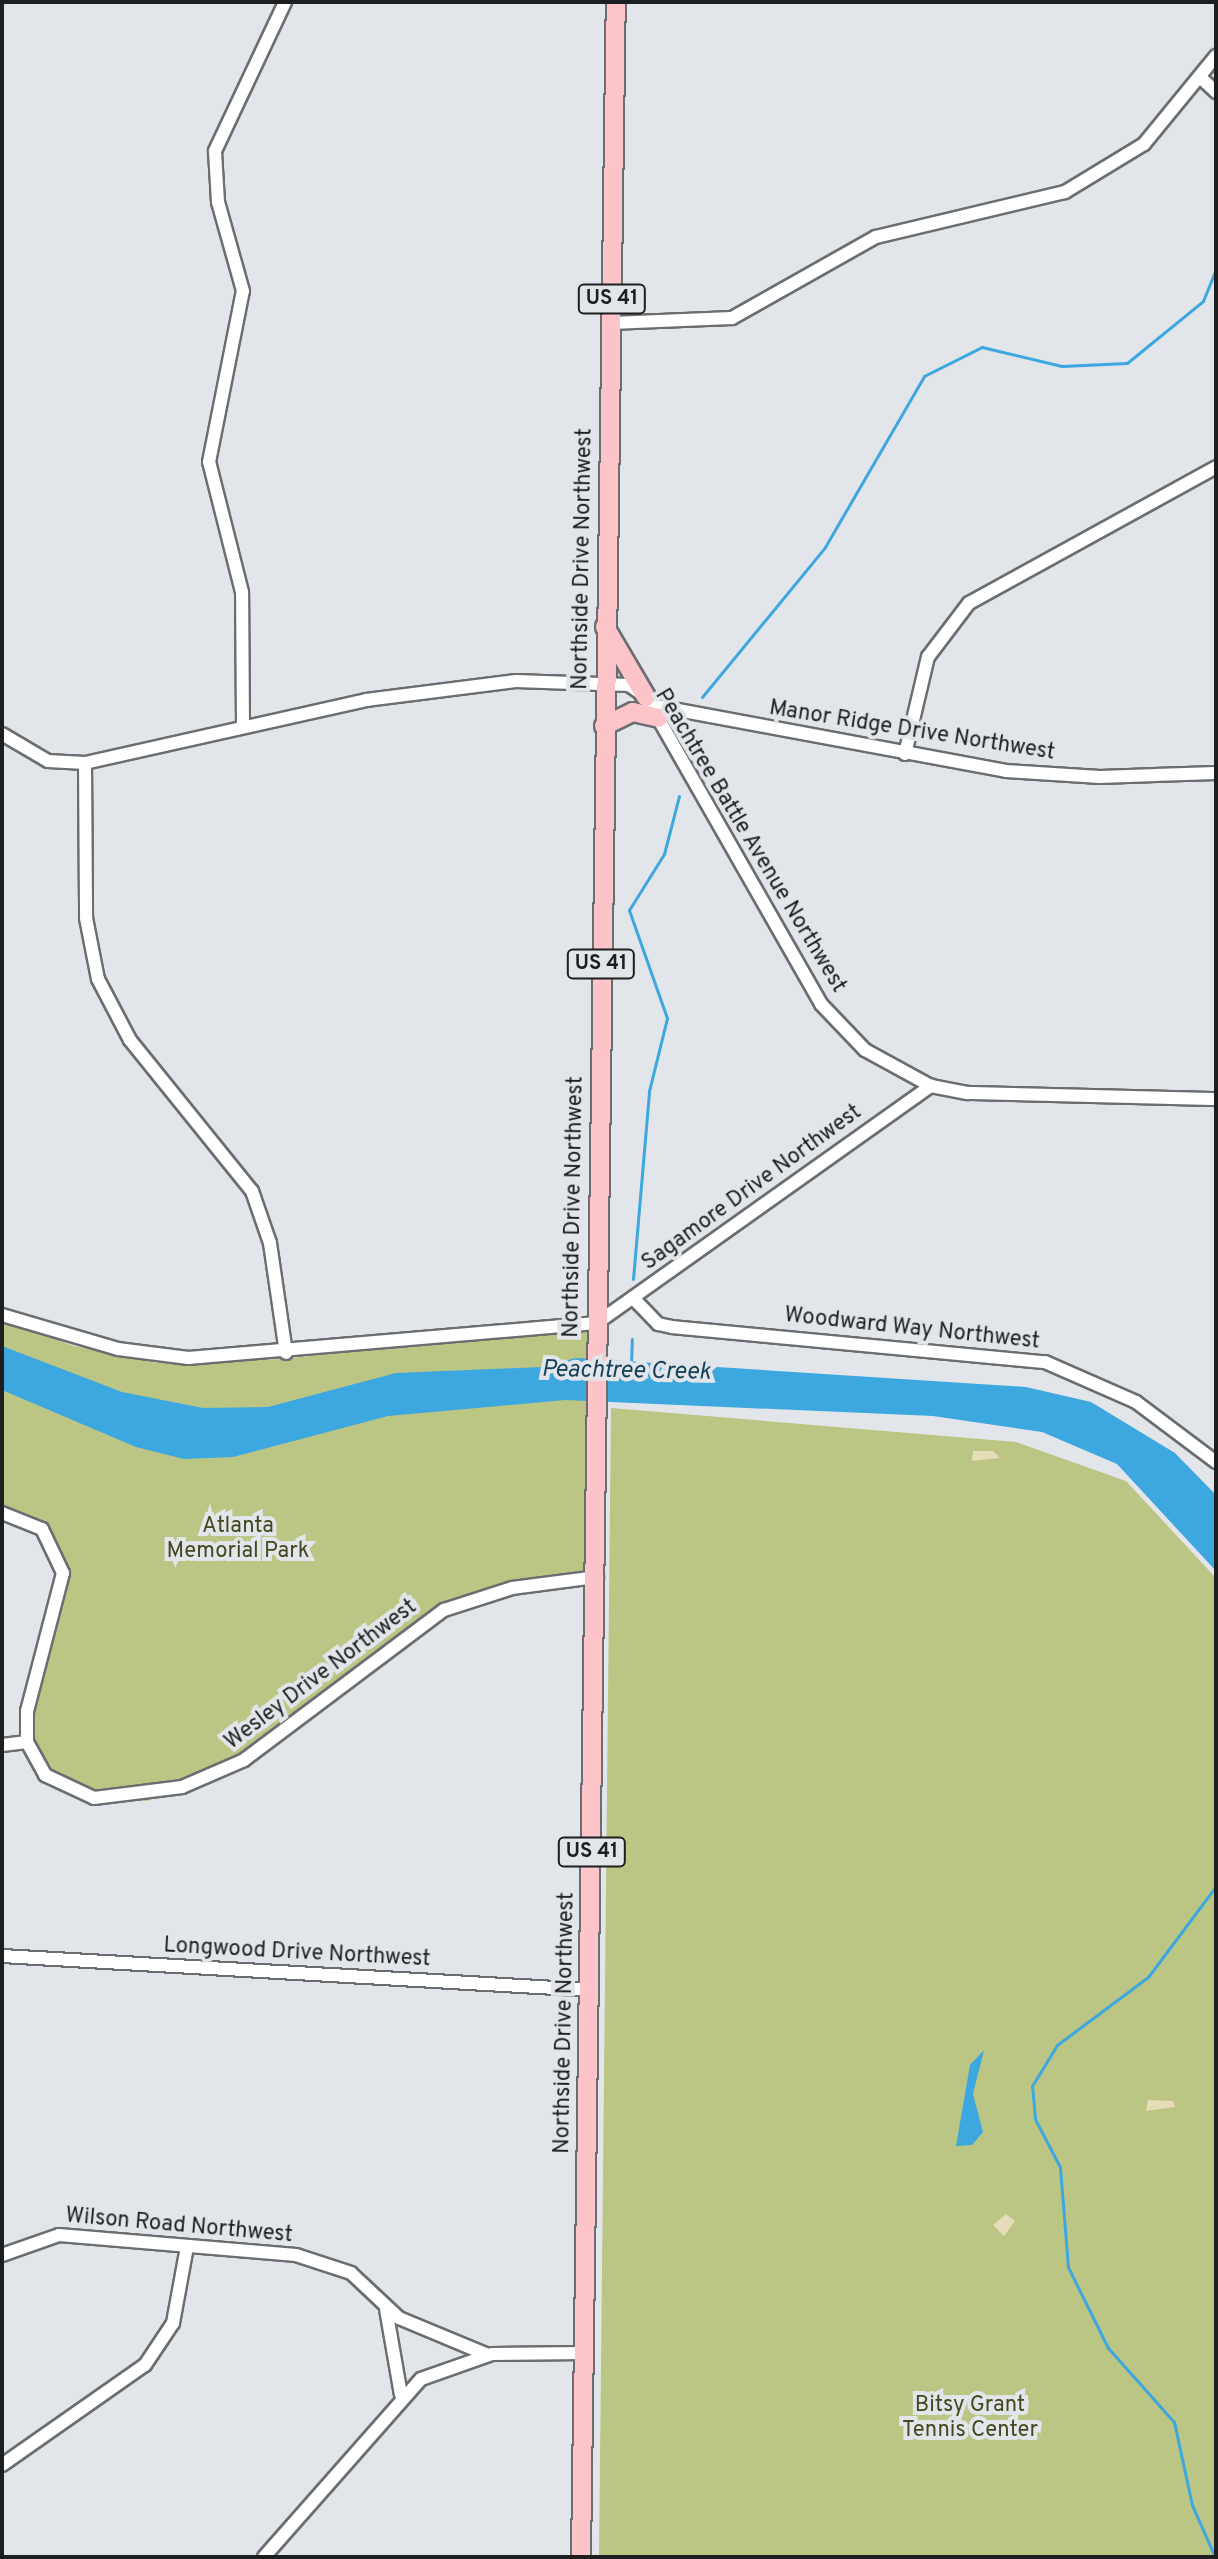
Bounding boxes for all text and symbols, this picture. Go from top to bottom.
road number: US 41 [576,283,648,315]
street label: Northside Drive Northwest [568,428,598,690]
street label: Peachtree Battle Avenue Northwest [648,684,852,998]
street label: Manor Ridge Drive Northwest [767,695,1057,767]
road number: US 41 [565,948,637,980]
street label: Northside Drive Northwest [559,1076,589,1338]
street label: Sagamore Drive Northwest [637,1099,867,1277]
street label: Woodward Way Northwest [783,1302,1041,1356]
water label: Peachtree Creek [541,1356,711,1388]
park label: Atlanta Memorial Park [167,1513,309,1564]
street label: Wesley Drive Northwest [220,1594,422,1756]
road number: US 41 [556,1836,628,1868]
street label: Northside Drive Northwest [550,1892,580,2154]
street label: Longwood Drive Northwest [163,1933,431,1973]
street label: Wilson Road Northwest [64,2203,294,2249]
park label: Bitsy Grant Tennis Center [902,2392,1038,2444]

